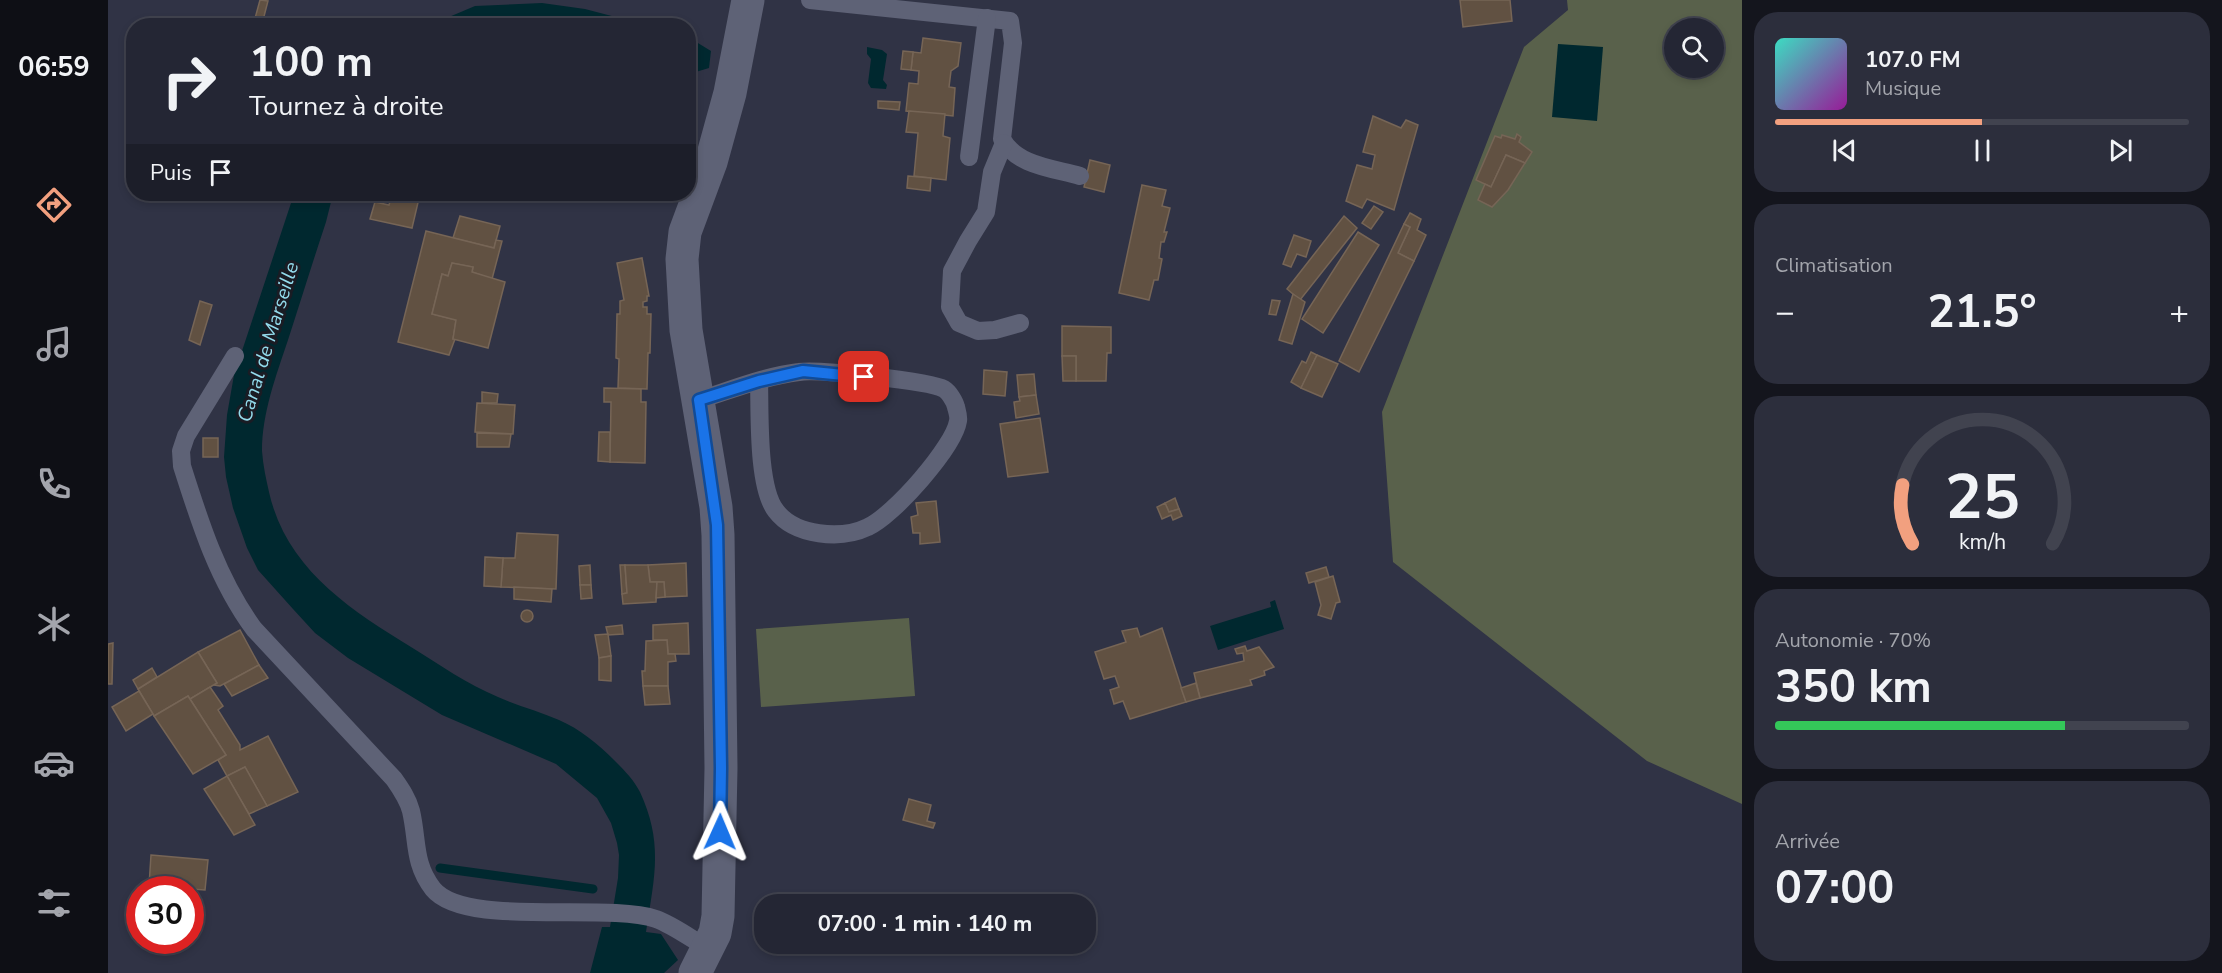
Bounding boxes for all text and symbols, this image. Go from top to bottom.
map controls [1664,18,1724,78]
button: search [1664,18,1724,78]
text: 100 m [249,34,373,91]
icon: right [150,42,228,120]
text: 107.0 FM [1865,45,1961,75]
text: 06:59 [18,49,90,86]
text: Musique [1865,75,1941,102]
text: Tournez à droite [249,88,444,125]
icon: previous [1828,134,1861,167]
icon: pause [1966,134,1999,167]
icon: next [2104,134,2137,167]
icon: arrive [204,156,237,189]
text: Puis [150,158,192,188]
icon: directions [33,184,75,226]
text: Climatisation [1775,252,1893,279]
water label: Canal de Marseille [231,258,305,425]
text: 21.5° [1927,282,2037,343]
text: − [1775,290,1795,335]
text: + [2169,290,2189,335]
icon: music [33,323,75,365]
pin [838,351,889,402]
icon: arrive [847,360,880,393]
text: 25 [1945,455,2019,540]
icon: phone [33,463,75,505]
text: km/h [1958,527,2006,557]
icon: climate [33,603,75,645]
text: Autonomie · 70% [1775,627,1931,654]
text: 350 km [1775,657,1932,718]
icon: car [33,742,75,784]
position arrow [688,800,752,864]
text: Arrivée [1775,828,1840,855]
text: 07:00 [1775,858,1894,919]
speed limit sign: 30 [126,876,204,954]
icon: filters [33,882,75,924]
text: 07:00 · 1 min · 140 m [818,909,1032,939]

